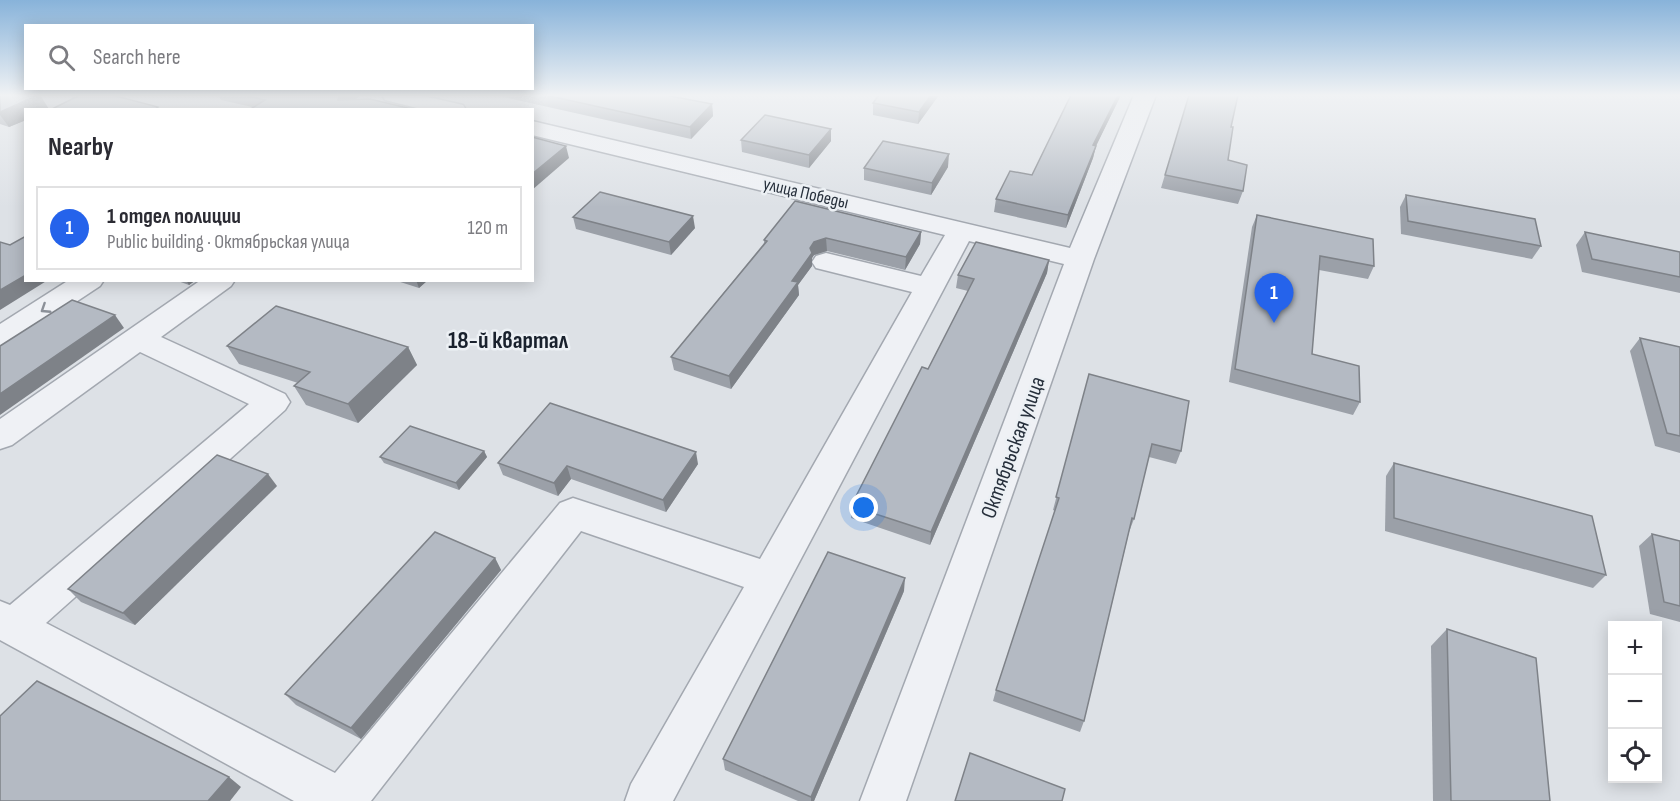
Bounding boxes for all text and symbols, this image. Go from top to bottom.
search box [24,24,534,90]
icon: search [45,41,78,74]
text: Search here [93,44,180,71]
text: Nearby [48,132,114,163]
street label: улица Победы [761,173,851,214]
text: 1 отдел полиции [107,203,241,230]
text: 1 [66,216,73,240]
text: 120 m [468,216,508,240]
text: Public building · Октябрьская улица [107,230,350,254]
pin: 1 [1254,274,1294,323]
one-way arrow [41,302,51,314]
district label: 18-й квартал [448,326,569,355]
street label: Октябрьская улица [975,373,1052,522]
your location [849,493,878,522]
map controls [1608,621,1662,783]
button: + [1608,621,1662,675]
button: − [1608,675,1662,729]
button: locate [1608,729,1662,783]

